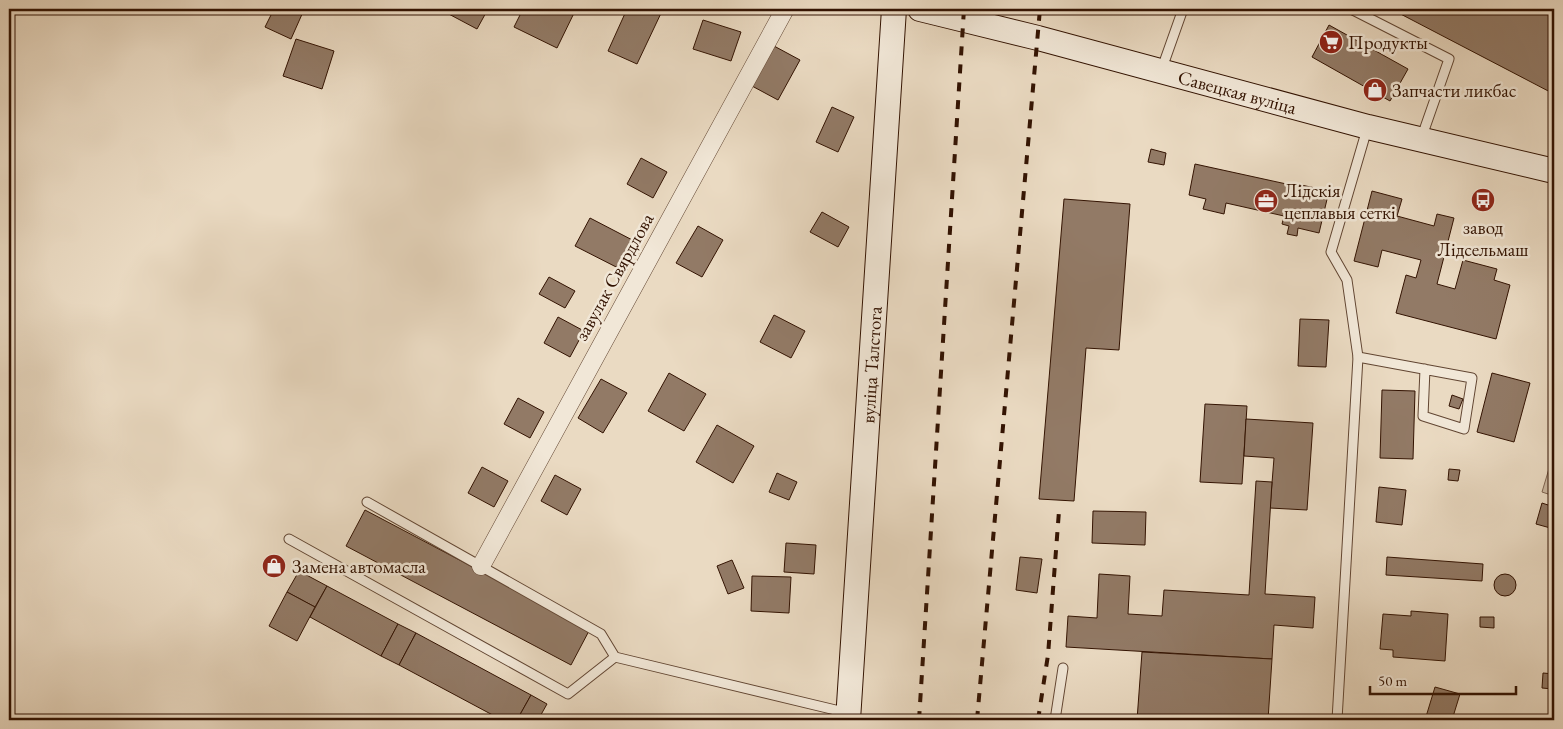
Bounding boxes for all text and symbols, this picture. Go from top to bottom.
supermarket icon: Продукты [1318,29,1344,55]
place label: Продукты [1348,30,1428,55]
street label: Савецкая вуліца [1175,64,1300,120]
shop icon: Запчасти ликбас [1362,77,1388,103]
place label: Запчасти ликбас [1392,78,1517,103]
place label: Лідскія цеплавыя сеткі [1284,178,1396,225]
bus stop icon: завод Лідсельмаш [1470,187,1496,213]
office icon: Лідскія цеплавыя сеткі [1253,188,1279,214]
street label: завулак Свярдлова [569,208,660,345]
place label: завод Лідсельмаш [1438,215,1529,262]
street label: вуліца Талстога [855,305,887,424]
shop icon: Замена автомасла [261,553,287,579]
place label: Замена автомасла [292,554,426,579]
scale bar [1370,664,1517,696]
text: 50 m [1378,671,1407,690]

